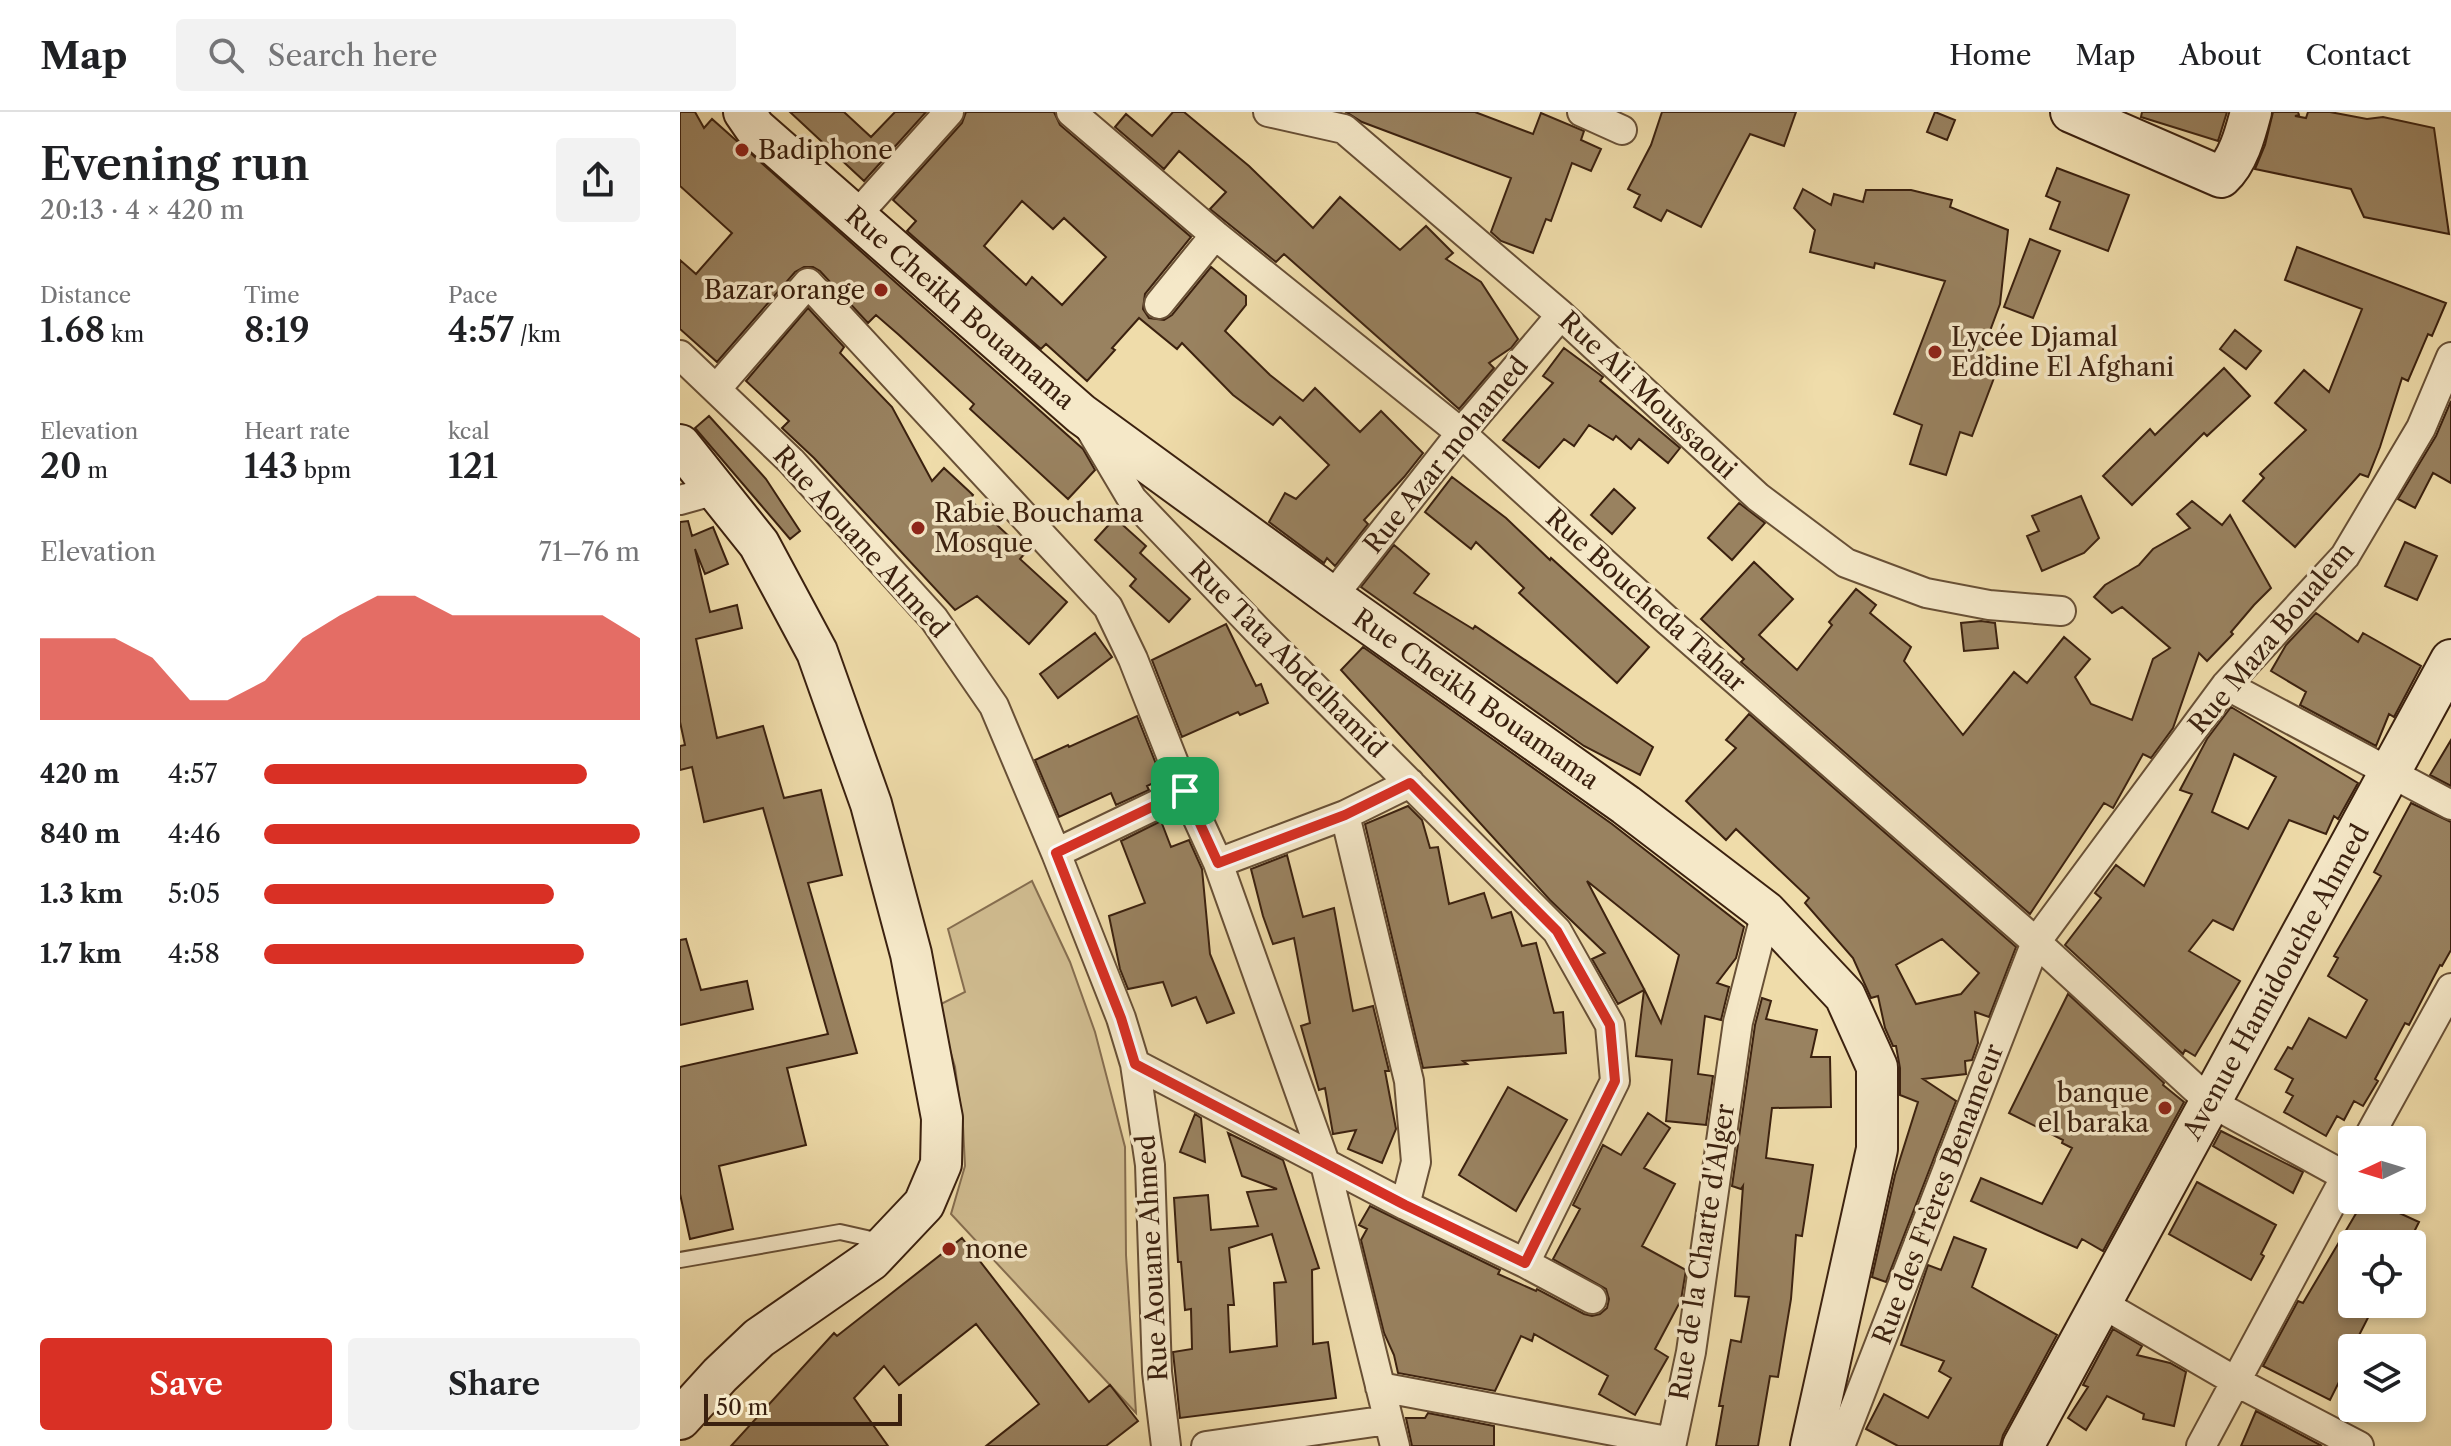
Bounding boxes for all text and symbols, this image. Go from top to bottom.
search box [176,19,736,91]
text: Map [40,32,128,79]
icon: search [204,33,248,77]
text: Search here [268,37,438,74]
text: Home [1949,38,2031,72]
text: Map [2075,38,2135,72]
text: About [2179,38,2261,72]
text: Contact [2305,38,2411,72]
place label: Badiphone [758,134,893,166]
text: Evening run [40,137,310,191]
button: share [556,138,640,222]
marker: Badiphone [733,141,751,159]
text: 20:13 · 4 × 420 m [40,194,244,226]
street label: Rue Cheikh Bouamama [839,200,1081,416]
place label: Bazar orange [704,274,865,306]
marker: Bazar orange [872,281,890,299]
text: Distance [40,282,131,309]
text: Time [244,282,300,309]
text: Pace [448,282,498,309]
street label: Rue Ali Moussaoui [1553,304,1743,486]
text: 1.68 [40,309,105,351]
text: 8:19 [244,309,310,351]
text: 4:57 [448,309,514,351]
text: km [105,321,144,348]
text: /km [514,321,561,348]
place label: Lycée Djamal Eddine El Afghani [1951,321,2174,383]
marker: Lycée Djamal Eddine El Afghani [1926,343,1944,361]
street label: Rue Azar mohamed [1357,350,1535,560]
text: Elevation [40,418,138,445]
text: Heart rate [244,418,350,445]
text: kcal [448,418,490,445]
street label: Rue Aouane Ahmed [767,440,956,645]
text: 20 [40,445,82,487]
text: 143 [244,445,298,487]
text: 121 [448,445,498,487]
text: m [82,457,108,484]
text: bpm [298,457,351,484]
place label: Rabie Bouchama Mosque [934,497,1144,559]
street label: Rue Boucheda Tahar [1539,502,1753,698]
marker: Rabie Bouchama Mosque [909,519,927,537]
text: Elevation [40,536,156,568]
text: 71–76 m [539,536,640,568]
street label: Rue Maza Boualem [2181,536,2361,740]
street label: Rue Tata Abdelhamid [1183,554,1393,764]
street label: Rue Cheikh Bouamama [1347,602,1606,796]
pin [1151,757,1219,825]
text: 420 m [40,758,120,790]
text: 4:57 [168,758,217,790]
icon: arrive [1163,769,1207,813]
text: 840 m [40,818,120,850]
text: 4:46 [168,818,221,850]
street label: Avenue Hamidouche Ahmed [2175,819,2376,1146]
text: 1.3 km [40,878,123,910]
text: 5:05 [168,878,220,910]
text: 1.7 km [40,938,122,970]
text: 4:58 [168,938,220,970]
street label: Rue des Frères Benameur [1866,1039,2010,1349]
place label: banque el baraka [2038,1077,2149,1139]
marker: banque el baraka [2156,1099,2174,1117]
street label: Rue de la Charte d'Alger [1663,1102,1741,1402]
north arrow [2338,1126,2426,1214]
map controls [2338,1126,2426,1422]
street label: Rue Aouane Ahmed [1130,1134,1174,1382]
button: locate [2338,1230,2426,1318]
place label: none [965,1233,1028,1265]
marker: none [940,1240,958,1258]
button: layers [2338,1334,2426,1422]
button: Save [40,1338,332,1430]
button: Share [348,1338,640,1430]
scale bar [704,1390,902,1426]
text: 50 m [716,1394,768,1421]

